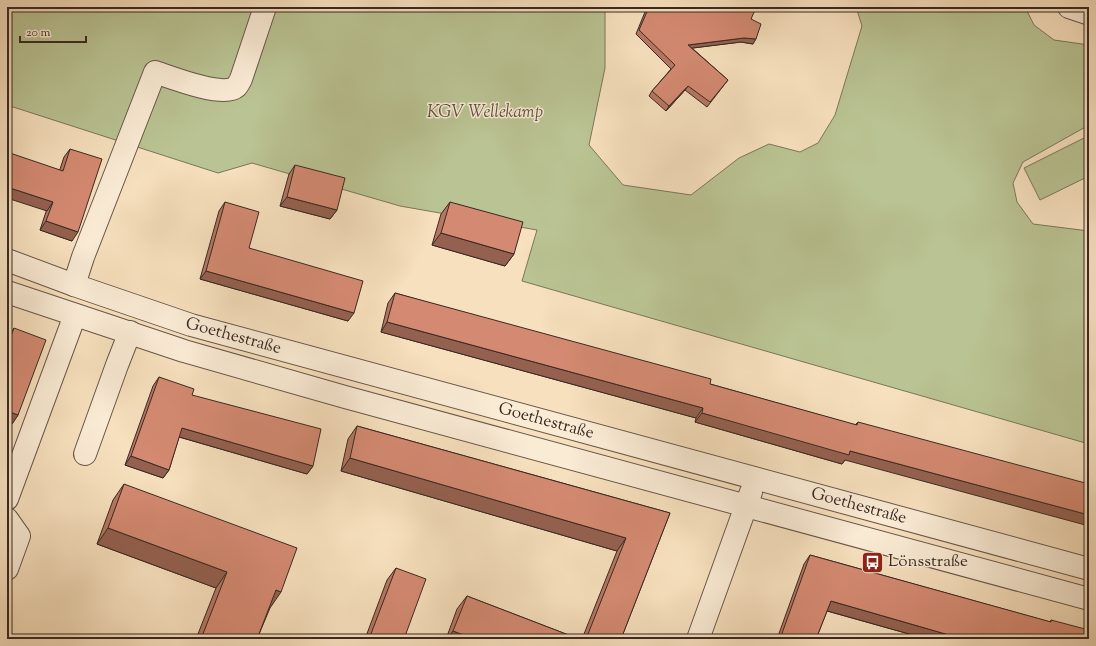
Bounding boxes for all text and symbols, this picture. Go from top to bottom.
scale bar [20,18,86,44]
text: 20 m [26,24,51,42]
park label: KGV Wellekamp [427,101,543,125]
street label: Goethestraße [183,312,284,361]
street label: Goethestraße [495,397,597,446]
street label: Goethestraße [808,482,909,531]
bus stop icon: Lönsstraße [859,549,885,575]
place label: Lönsstraße [888,550,968,574]

